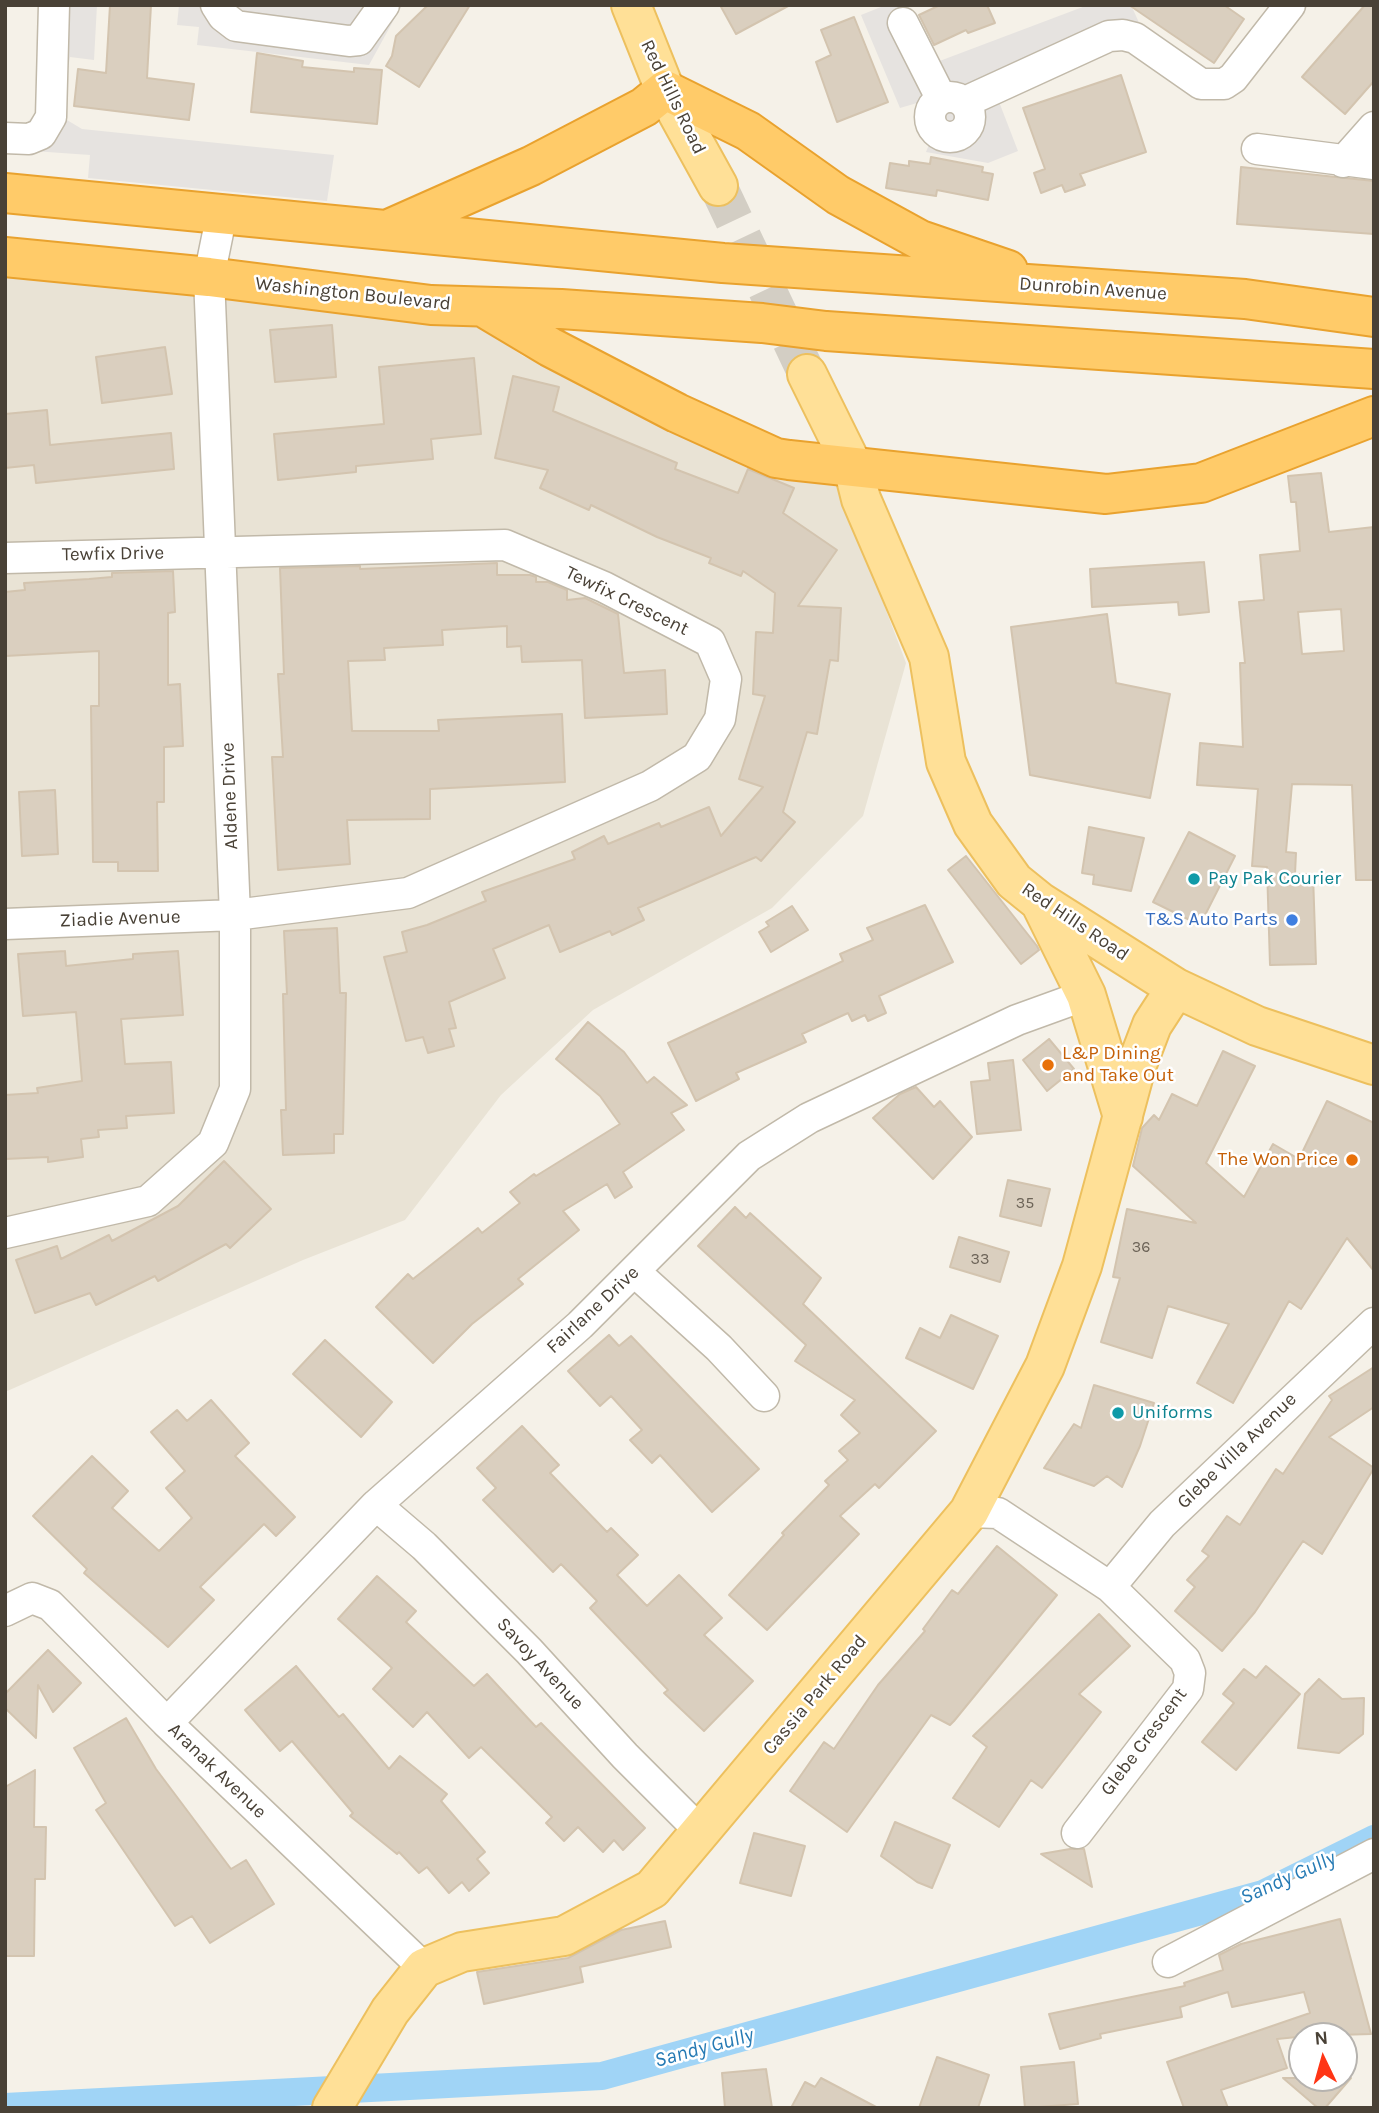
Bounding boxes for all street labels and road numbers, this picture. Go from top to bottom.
street label: Red Hills Road [635,36,711,158]
street label: Washington Boulevard [254,272,452,316]
street label: Dunrobin Avenue [1018,272,1168,306]
street label: Tewfix Drive [62,542,164,566]
street label: Tewfix Crescent [562,561,692,641]
street label: Aldene Drive [217,742,243,850]
street label: Red Hills Road [1017,878,1133,966]
street label: Ziadie Avenue [59,905,181,933]
street label: Fairlane Drive [542,1261,644,1359]
street label: Glebe Villa Avenue [1172,1388,1302,1514]
street label: Savoy Avenue [492,1613,588,1715]
street label: Cassia Park Road [758,1630,872,1760]
street label: Glebe Crescent [1096,1684,1192,1800]
street label: Aranak Avenue [163,1718,271,1824]

